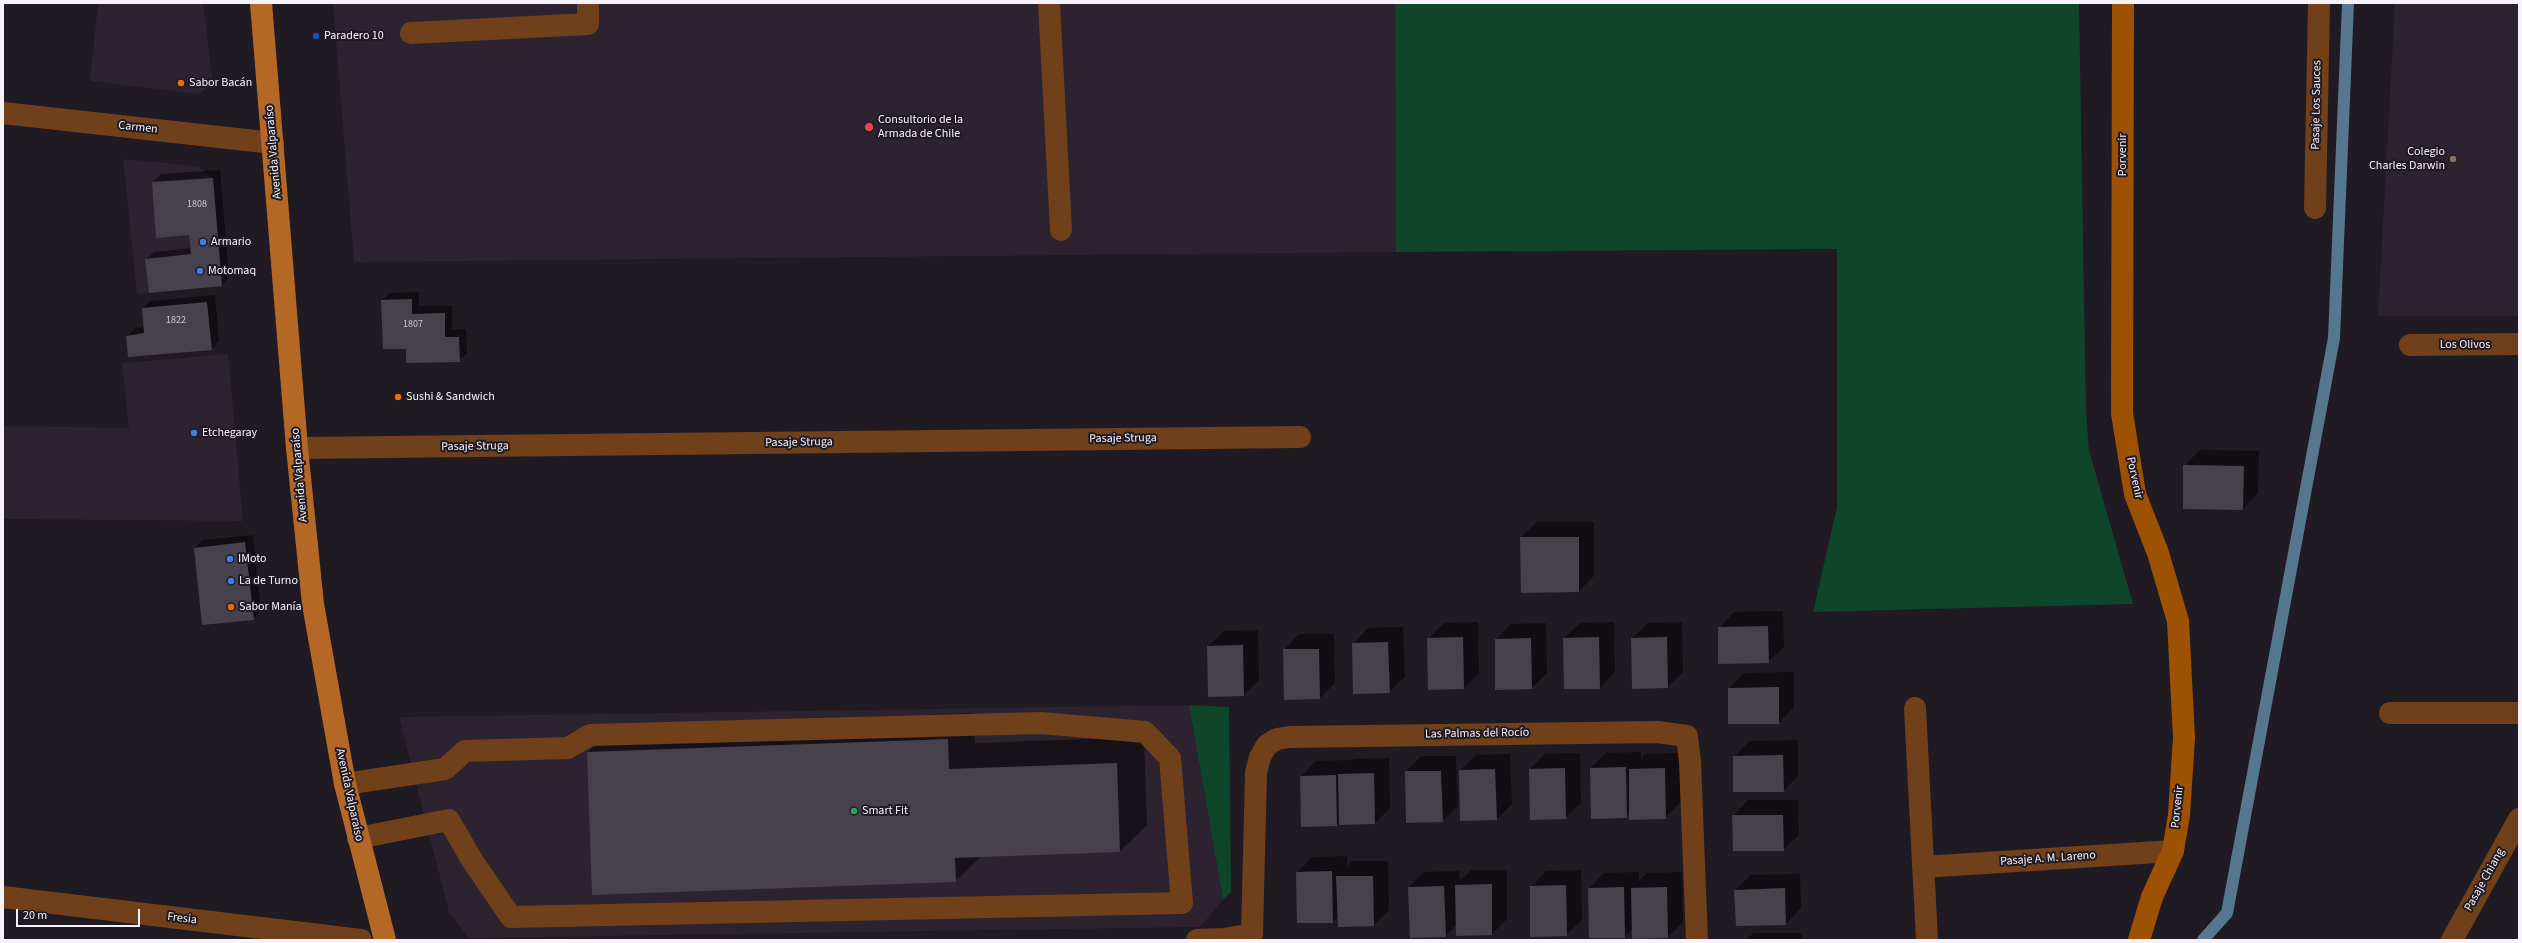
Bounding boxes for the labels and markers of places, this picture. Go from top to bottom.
place label: Paradero 10 [324,29,384,43]
marker: Paradero 10 [311,31,321,41]
place label: Sabor Bacán [189,76,252,90]
marker: Sabor Bacán [176,78,186,88]
place label: Consultorio de la Armada de Chile [878,113,963,141]
marker: Consultorio de la Armada de Chile [863,121,875,133]
place label: Colegio Charles Darwin [2369,145,2445,173]
marker: Colegio Charles Darwin [2448,154,2458,164]
place label: Armario [211,235,251,249]
marker: Armario [198,237,208,247]
place label: Motomaq [208,264,256,278]
marker: Motomaq [195,266,205,276]
place label: Sushi & Sandwich [406,390,495,404]
marker: Sushi & Sandwich [393,392,403,402]
place label: Etchegaray [202,426,257,440]
marker: Etchegaray [189,428,199,438]
place label: IMoto [238,552,267,566]
marker: IMoto [225,554,235,564]
place label: La de Turno [239,574,298,588]
marker: La de Turno [226,576,236,586]
place label: Sabor Manía [239,600,301,614]
marker: Sabor Manía [226,602,236,612]
place label: Smart Fit [862,804,908,818]
marker: Smart Fit [849,806,859,816]

